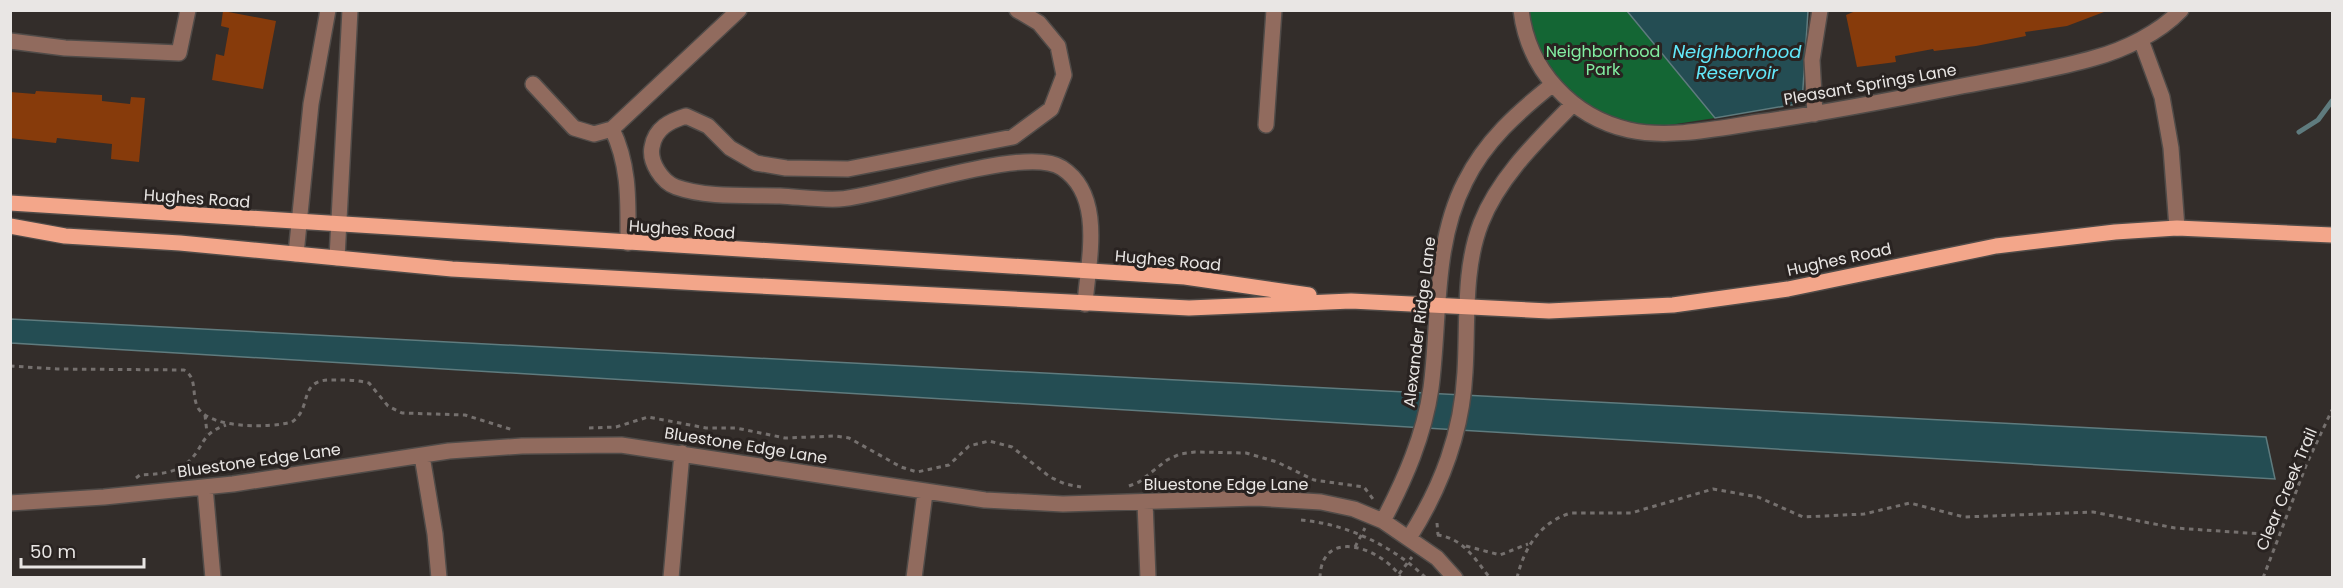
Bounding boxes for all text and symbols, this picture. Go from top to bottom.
water label: Neighborhood Reservoir [1672,39,1802,85]
park label: Neighborhood Park [1546,40,1660,81]
street label: Pleasant Springs Lane [1782,58,1958,111]
street label: Hughes Road [143,183,251,214]
street label: Hughes Road [628,214,736,245]
street label: Alexander Ridge Lane [1398,235,1441,409]
street label: Hughes Road [1785,237,1894,282]
street label: Hughes Road [1114,244,1222,277]
street label: Bluestone Edge Lane [663,421,829,470]
street label: Clear Creek Trail [2250,424,2323,554]
street label: Bluestone Edge Lane [176,438,342,483]
street label: Bluestone Edge Lane [1144,473,1308,496]
scale bar [21,531,144,569]
text: 50 m [30,539,76,564]

